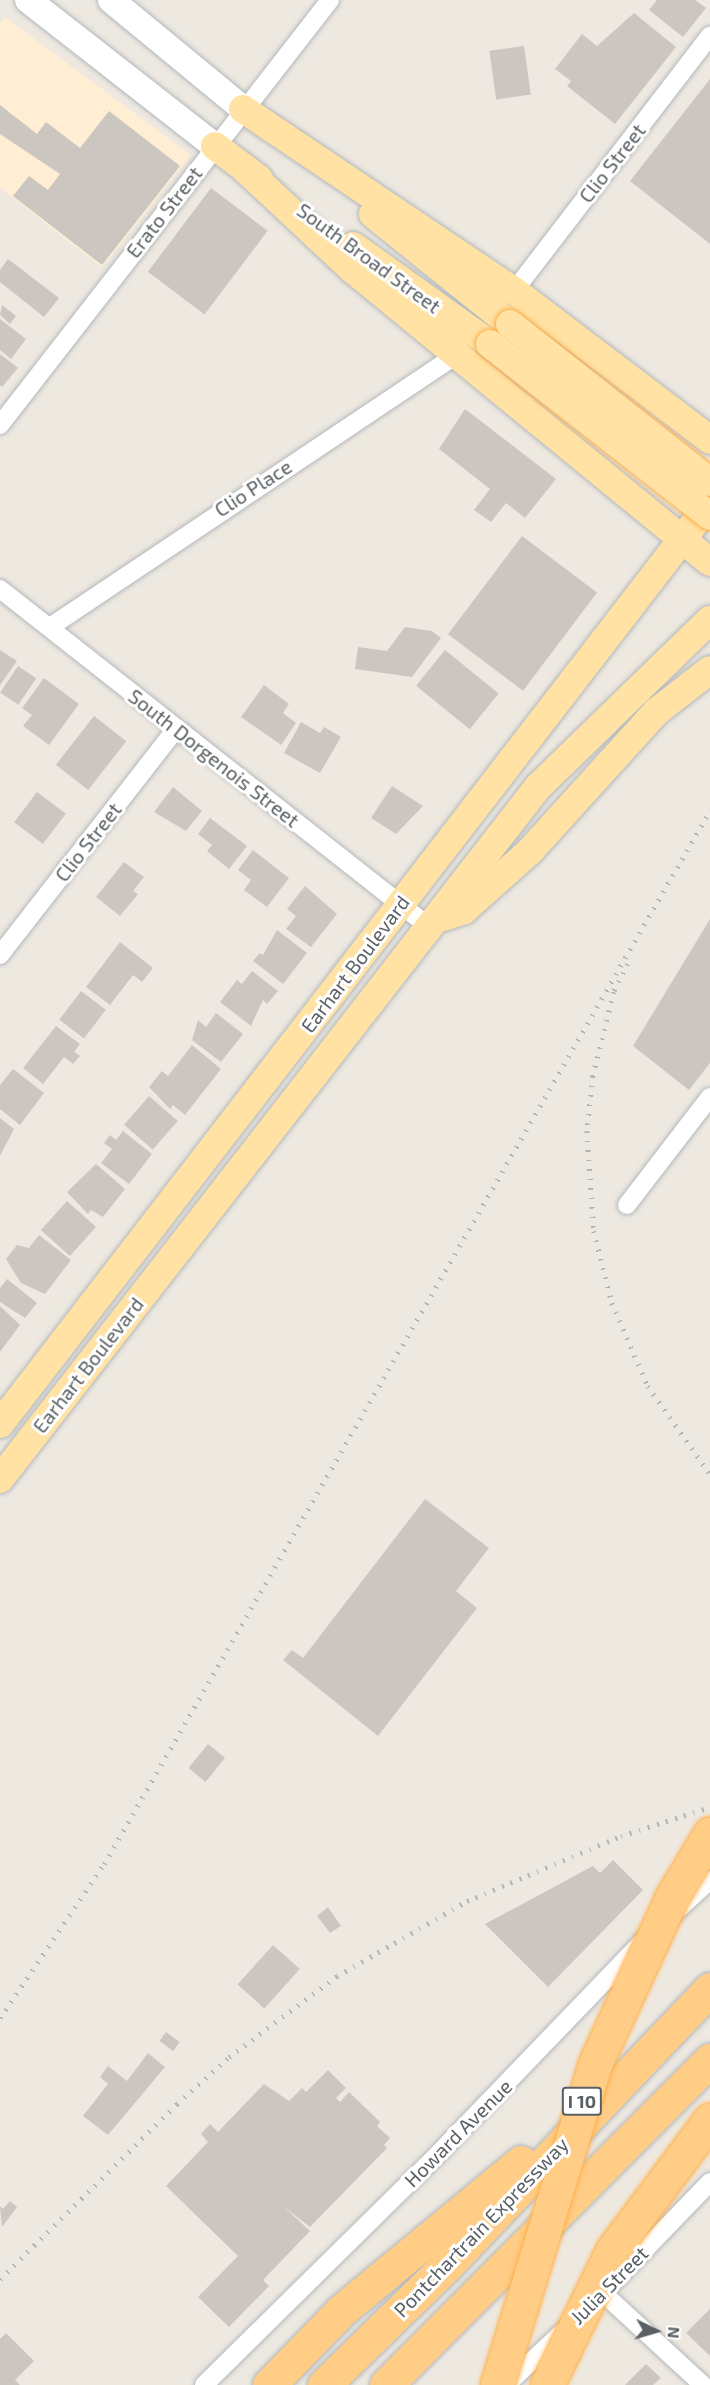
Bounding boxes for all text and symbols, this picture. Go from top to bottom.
street label: Clio Street [574,119,650,207]
street label: Erato Street [121,162,207,262]
street label: South Broad Street [293,198,445,318]
street label: Clio Place [210,454,296,522]
street label: South Dorgenois Street [124,684,304,832]
street label: Clio Street [50,798,126,886]
street label: Earhart Boulevard [296,891,414,1037]
street label: Earhart Boulevard [28,1292,148,1438]
street label: Howard Avenue [399,2074,517,2192]
road number: I 10 [561,2086,603,2116]
street label: Pontchartrain Expressway [389,2132,573,2322]
street label: Julia Street [565,2241,653,2329]
north arrow [626,2301,686,2361]
text: N [664,2326,684,2339]

